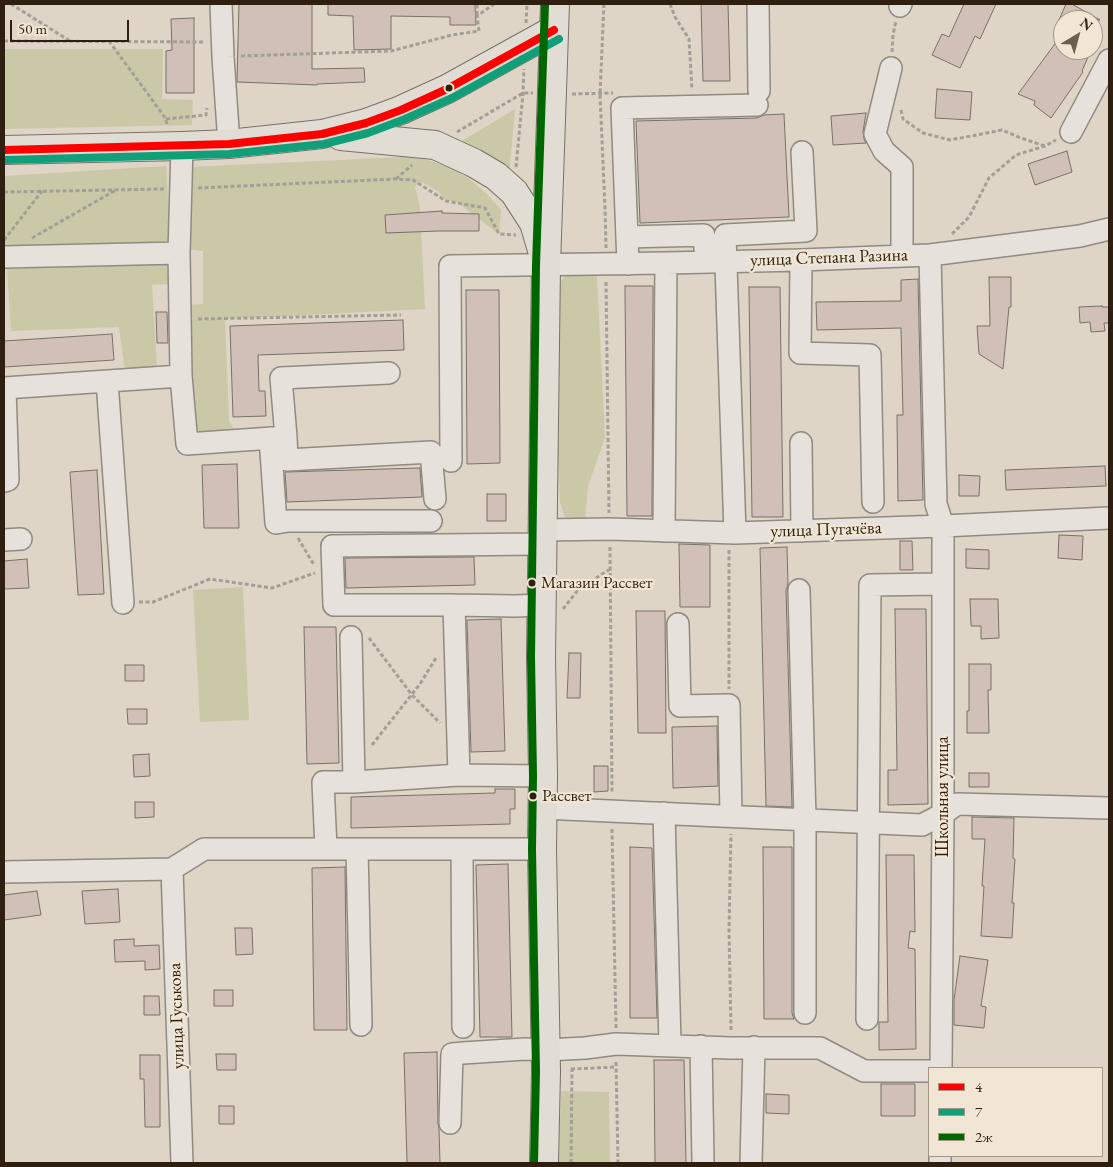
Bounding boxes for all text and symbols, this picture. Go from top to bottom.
scale bar [12,10,131,42]
north arrow [1053,10,1103,60]
text: N [1076,13,1096,34]
text: 50 m [18,19,47,38]
unlabelled marker [444,83,454,93]
street label: улица Степана Разина [750,244,908,272]
street label: улица Пугачёва [770,517,882,543]
place label: Магазин Рассвет [541,573,652,593]
marker: Магазин Рассвет [527,578,537,588]
street label: Школьная улица [932,736,954,858]
place label: Рассвет [542,786,591,806]
marker: Рассвет [528,791,538,801]
street label: улица Гуськова [164,962,190,1070]
legend [928,1067,1103,1157]
text: 4 [975,1077,982,1096]
text: 7 [975,1102,982,1121]
text: 2ж [975,1127,993,1146]

